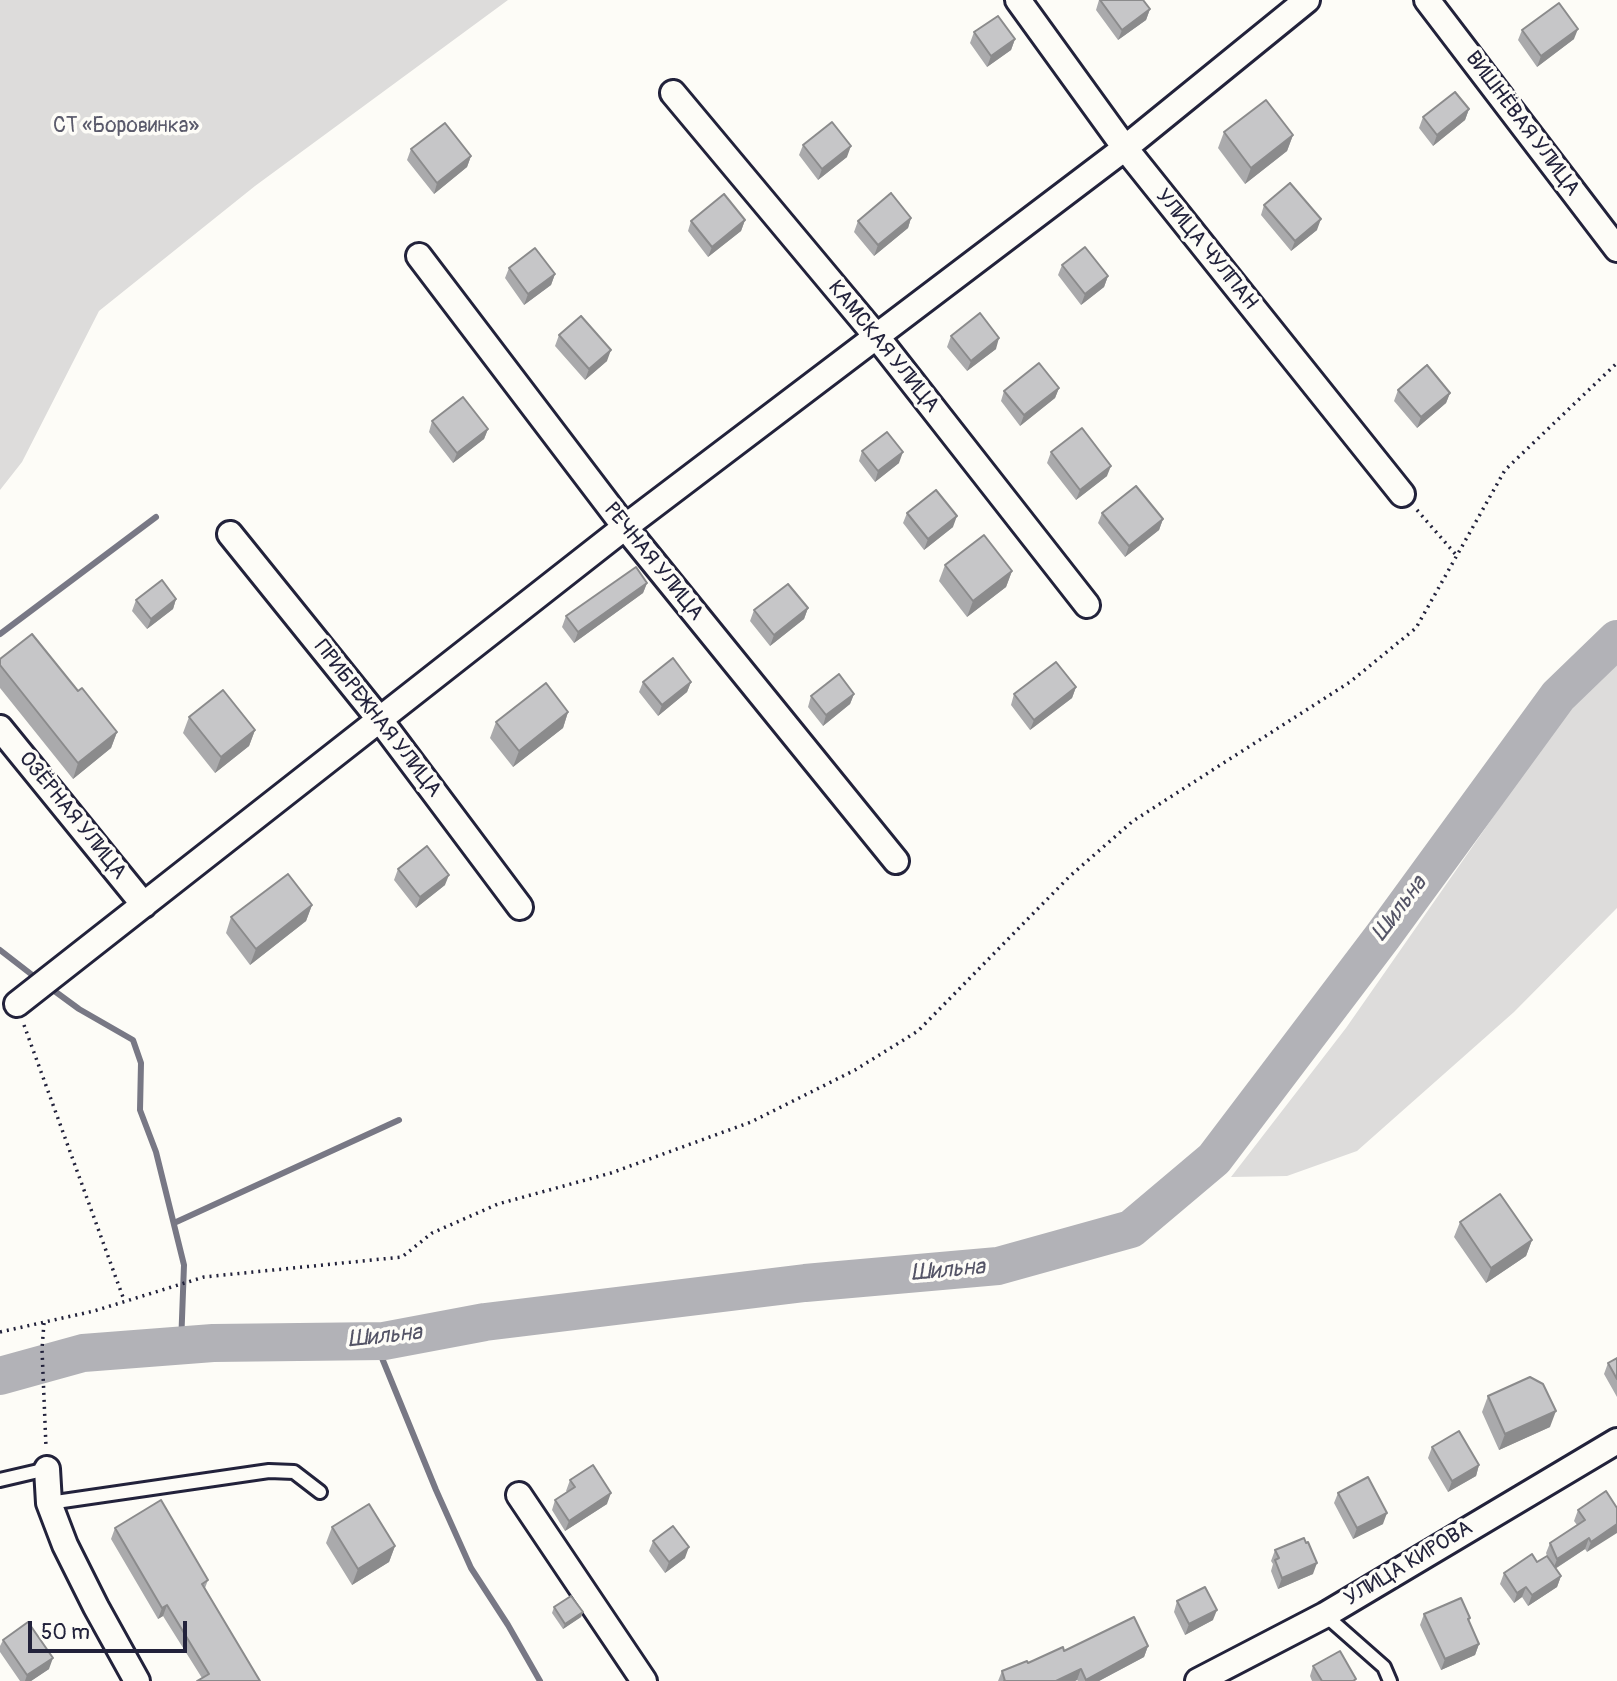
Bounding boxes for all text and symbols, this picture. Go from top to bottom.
street label: ВИШНЁВАЯ УЛИЦА [1459,47,1585,201]
park label: СТ «Боровинка» [53,114,199,140]
street label: УЛИЦА ЧУЛПАН [1150,184,1262,316]
street label: КАМСКАЯ УЛИЦА [822,276,944,418]
street label: РЕЧНАЯ УЛИЦА [598,498,708,626]
street label: ПРИБРЕЖНАЯ УЛИЦА [308,636,446,802]
street label: ОЗЁРНАЯ УЛИЦА [13,747,131,885]
water label: Шильна [1367,871,1433,947]
water label: Шильна [910,1254,986,1288]
water label: Шильна [347,1319,423,1355]
street label: УЛИЦА КИРОВА [1340,1516,1478,1612]
scale bar [32,1608,191,1652]
text: 50 m [41,1619,90,1646]

